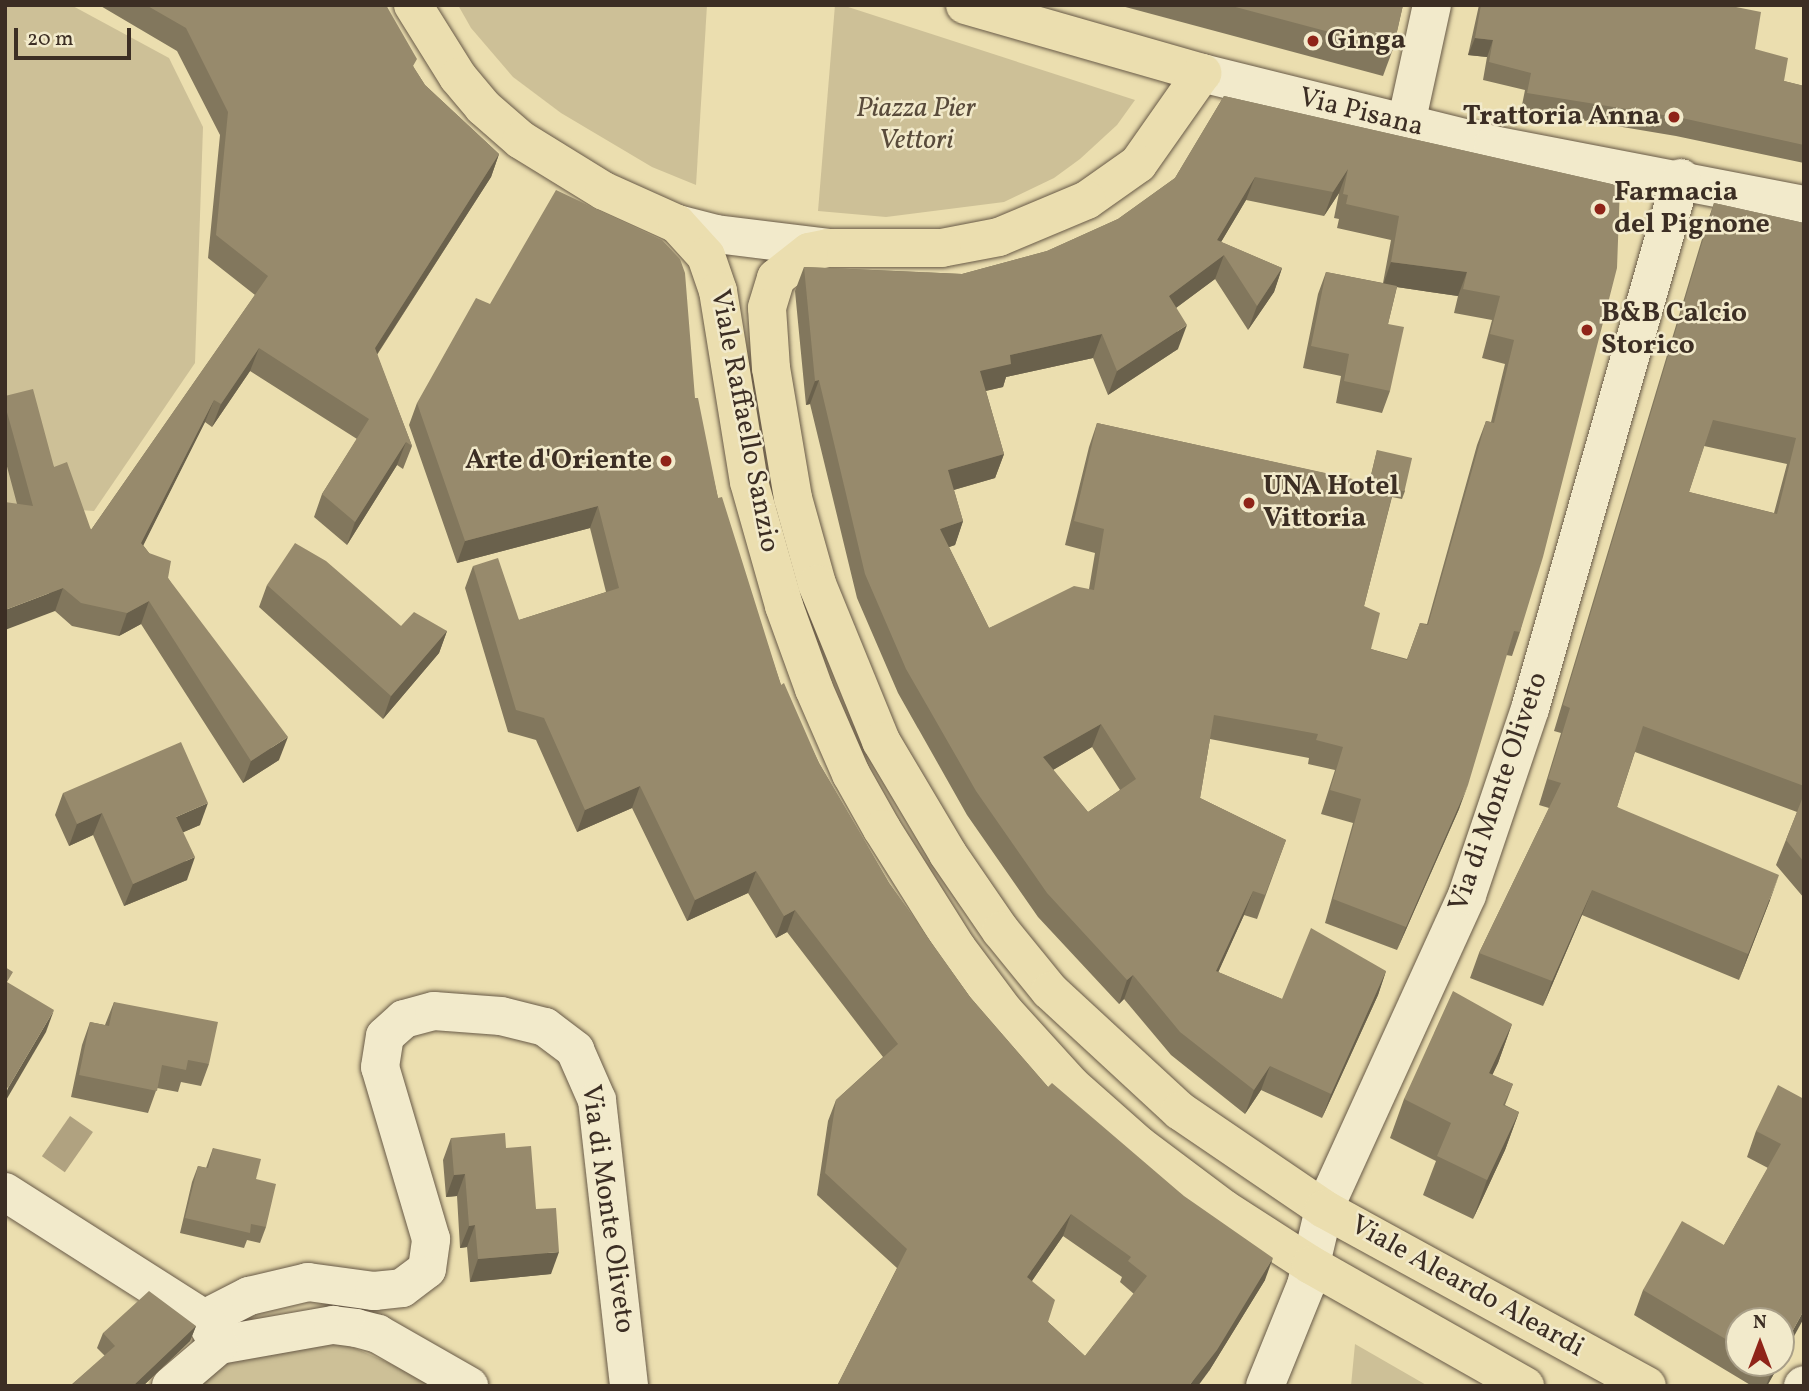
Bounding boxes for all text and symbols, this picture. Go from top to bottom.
scale bar [18,14,135,58]
place label: Ginga [1327,24,1406,58]
text: 20 m [27,25,73,54]
marker: Ginga [1305,33,1321,49]
street label: Via Pisana [1295,81,1427,145]
park label: Piazza Pier Vettori [856,92,976,158]
place label: Trattoria Anna [1463,100,1660,134]
marker: Trattoria Anna [1666,109,1682,125]
place label: Farmacia del Pignone [1614,176,1770,242]
marker: Farmacia del Pignone [1592,201,1608,217]
street label: Viale Raffaello Sanzio [702,287,786,555]
place label: B&B Calcio Storico [1601,297,1747,363]
marker: B&B Calcio Storico [1579,322,1595,338]
place label: Arte d'Oriente [465,444,652,478]
marker: Arte d'Oriente [658,453,674,469]
place label: UNA Hotel Vittoria [1263,470,1399,536]
marker: UNA Hotel Vittoria [1241,495,1257,511]
street label: Via di Monte Oliveto [1442,668,1556,916]
street label: Via di Monte Oliveto [573,1083,641,1335]
street label: Viale Aleardo Aleardi [1344,1209,1590,1365]
north arrow [1725,1307,1795,1377]
text: N [1753,1310,1767,1336]

